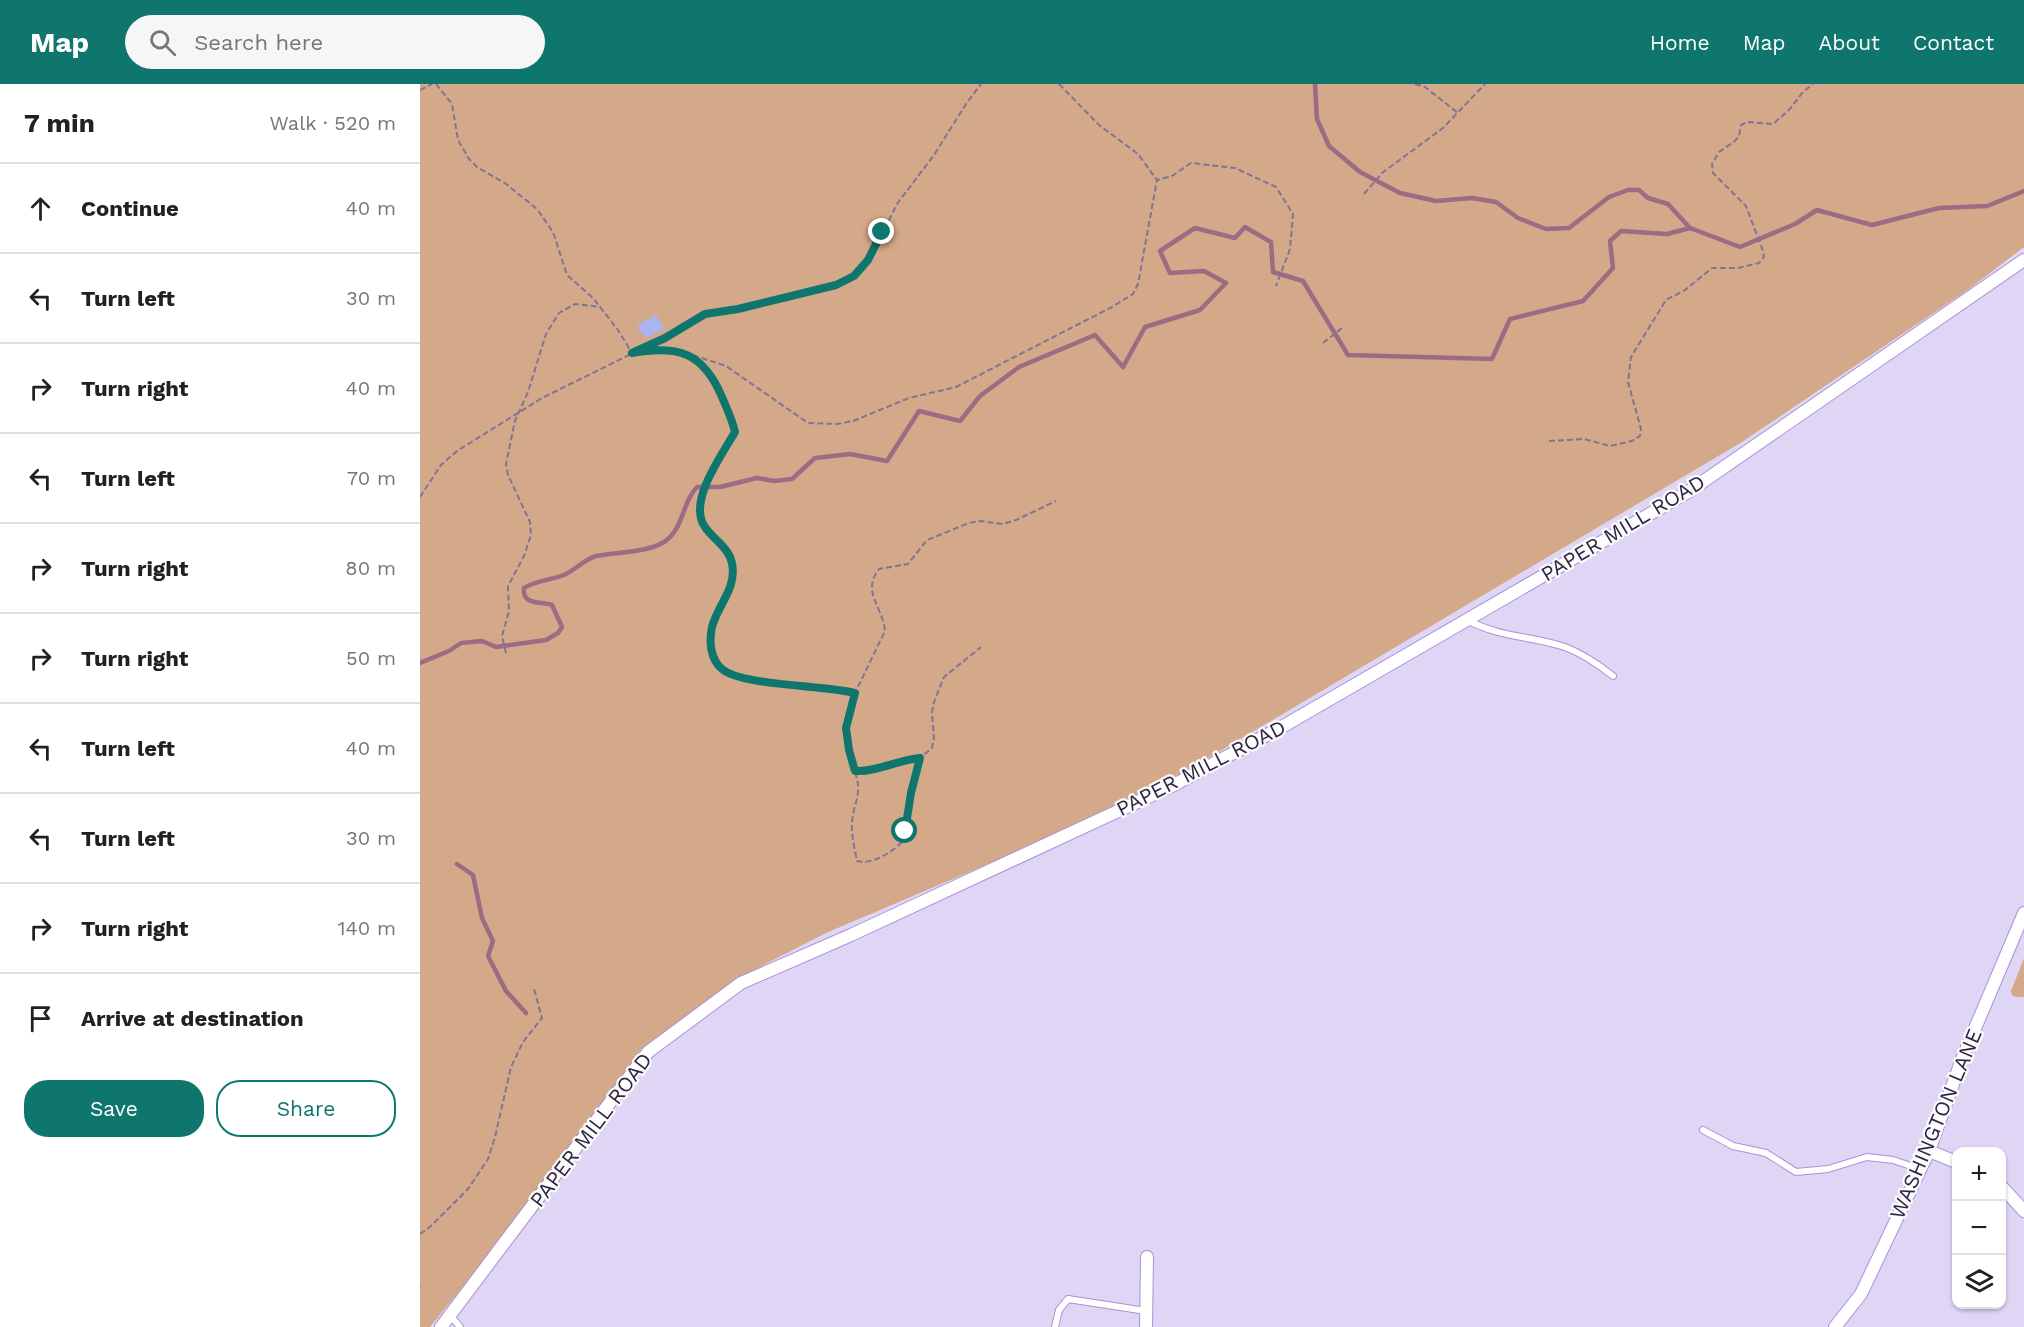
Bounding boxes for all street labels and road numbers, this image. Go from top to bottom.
street label: PAPER MILL ROAD [1536,469,1709,586]
street label: PAPER MILL ROAD [1112,714,1290,821]
street label: WASHINGTON LANE [1884,1025,1987,1223]
street label: PAPER MILL ROAD [524,1048,657,1212]

